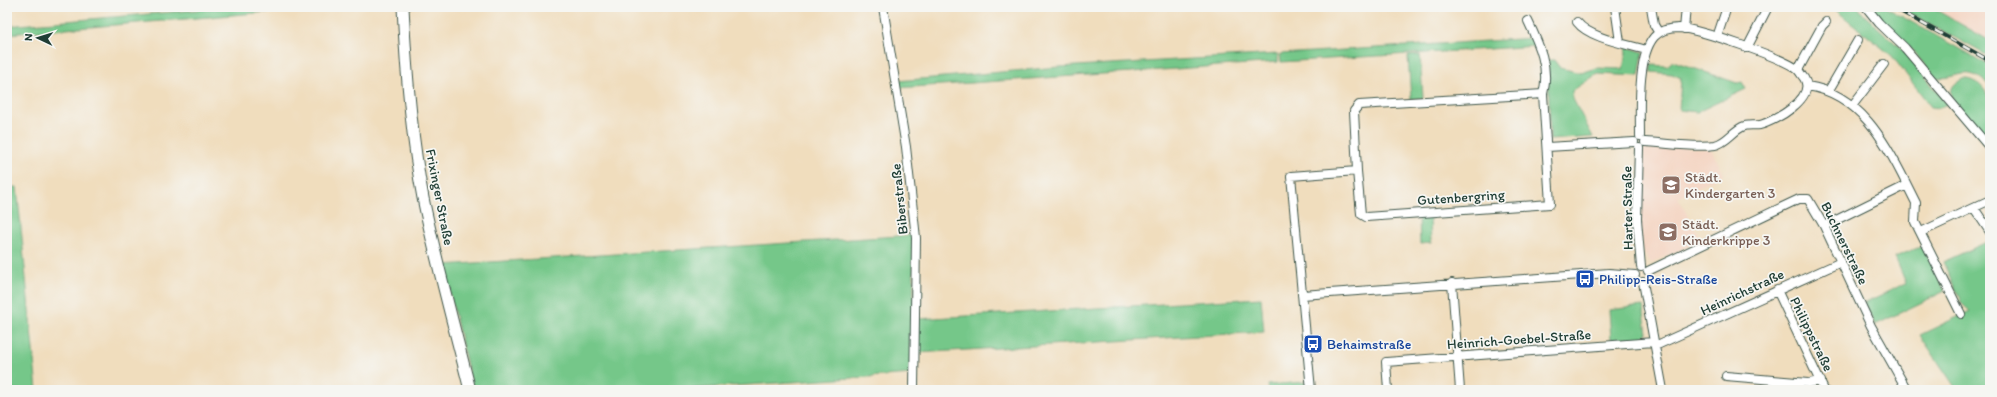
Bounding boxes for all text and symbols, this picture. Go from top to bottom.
north arrow [18,18,58,58]
text: N [22,33,35,42]
street label: Frixinger Straße [422,147,457,247]
street label: Biberstraße [887,162,912,235]
street label: Harter Straße [1618,165,1637,250]
place label: Städt. Kindergarten 3 [1685,169,1776,202]
school or university icon: Städt. Kindergarten 3 [1660,174,1682,196]
street label: Gutenbergring [1417,186,1506,209]
street label: Buchnerstraße [1817,199,1872,288]
place label: Städt. Kinderkrippe 3 [1682,216,1771,249]
school or university icon: Städt. Kinderkrippe 3 [1657,221,1679,243]
street label: Heinrichstraße [1698,266,1787,319]
bus stop icon: Philipp-Reis-Straße [1574,268,1596,290]
place label: Philipp-Reis-Straße [1599,271,1718,288]
street label: Philippstraße [1786,294,1837,375]
street label: Heinrich-Goebel-Straße [1446,326,1592,353]
bus stop icon: Behaimstraße [1302,333,1324,355]
place label: Behaimstraße [1327,336,1412,353]

